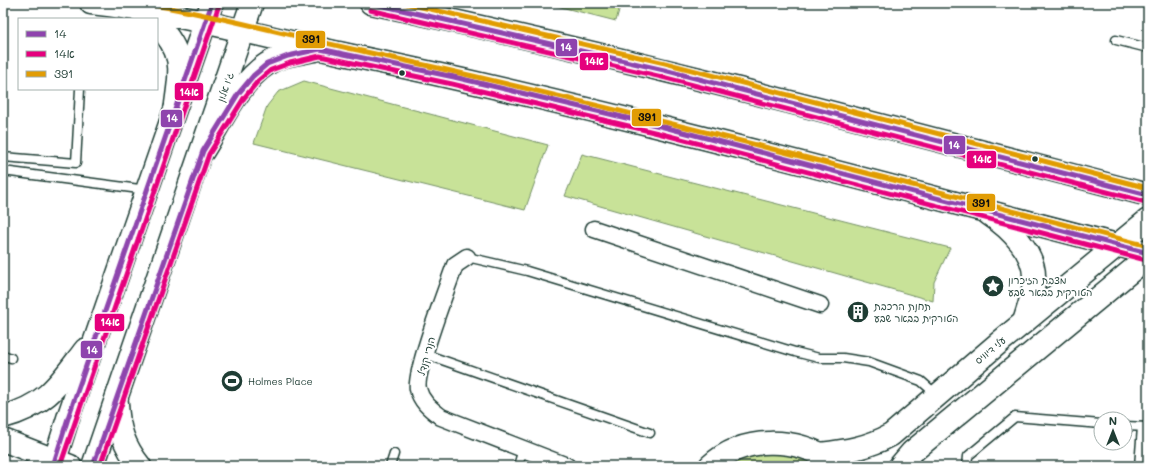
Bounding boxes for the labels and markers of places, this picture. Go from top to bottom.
unlabelled marker [397,68,407,78]
unlabelled marker [1030,154,1040,164]
place icon: מצבת הזיכרון הטורקית בבאר שבע [980,273,1006,299]
place label: מצבת הזיכרון הטורקית בבאר שבע [1008,273,1092,299]
building icon: תחנת הרכבת הטורקית בבאר שבע [845,299,871,325]
place label: תחנת הרכבת הטורקית בבאר שבע [873,299,958,325]
sports icon: Holmes Place [219,368,245,394]
place label: Holmes Place [248,374,313,388]

